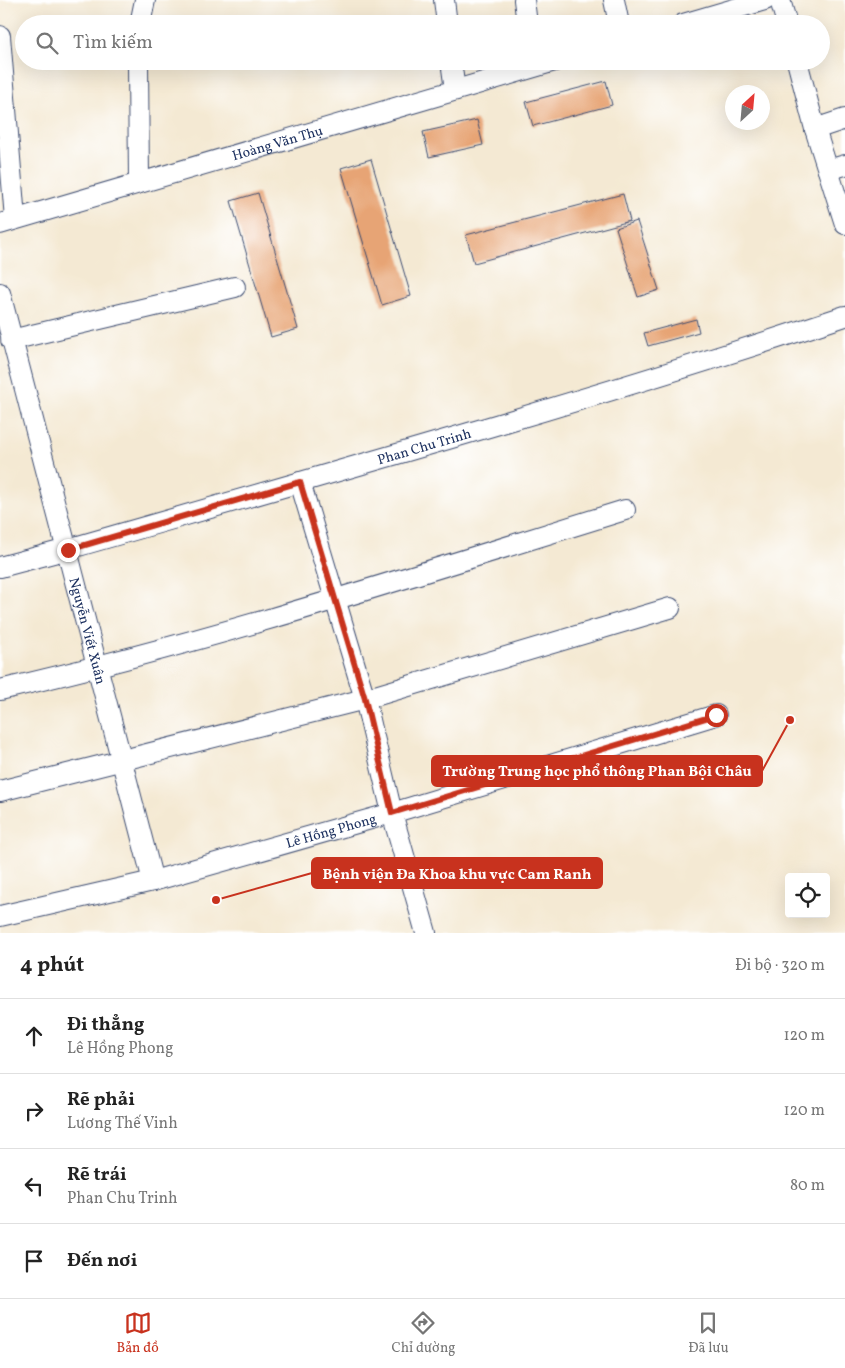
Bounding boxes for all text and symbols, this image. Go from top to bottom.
search box [15,15,830,70]
icon: search [33,29,61,57]
text: Tìm kiếm [73,30,153,56]
north arrow [725,85,770,130]
street label: Hoàng Văn Thụ [230,122,325,166]
street label: Phan Chu Trinh [375,425,474,470]
route end [57,539,80,562]
street label: Nguyễn Viết Xuân [63,576,109,687]
route start [705,704,728,727]
callout: Trường Trung học phổ thông Phan Bội Châu [432,756,762,786]
text: Trường Trung học phổ thông Phan Bội Châu [442,762,752,783]
street label: Lê Hồng Phong [284,810,379,854]
callout: Bệnh viện Đa Khoa khu vực Cam Ranh [312,858,602,888]
text: Bệnh viện Đa Khoa khu vực Cam Ranh [322,865,592,886]
map controls [785,873,830,918]
button: locate [785,873,830,918]
text: 4 phút [20,951,84,980]
text: Đi bộ · 320 m [735,955,825,977]
text: Đi thẳng [67,1012,144,1038]
icon: ahead [20,1022,48,1050]
text: 120 m [783,1025,825,1047]
text: Lê Hồng Phong [67,1038,173,1060]
text: Rẽ phải [67,1087,135,1113]
icon: right [20,1097,48,1125]
text: 120 m [783,1100,825,1122]
text: Lương Thế Vinh [67,1113,178,1135]
text: Rẽ trái [67,1162,127,1188]
icon: left [20,1172,48,1200]
text: 80 m [790,1175,825,1197]
text: Phan Chu Trinh [67,1188,178,1210]
icon: arrive [20,1247,48,1275]
text: Đến nơi [67,1248,137,1274]
tab: Bản đồ [116,1309,159,1358]
tab: Chỉ đường [391,1309,455,1358]
tab: Đã lưu [688,1309,729,1358]

